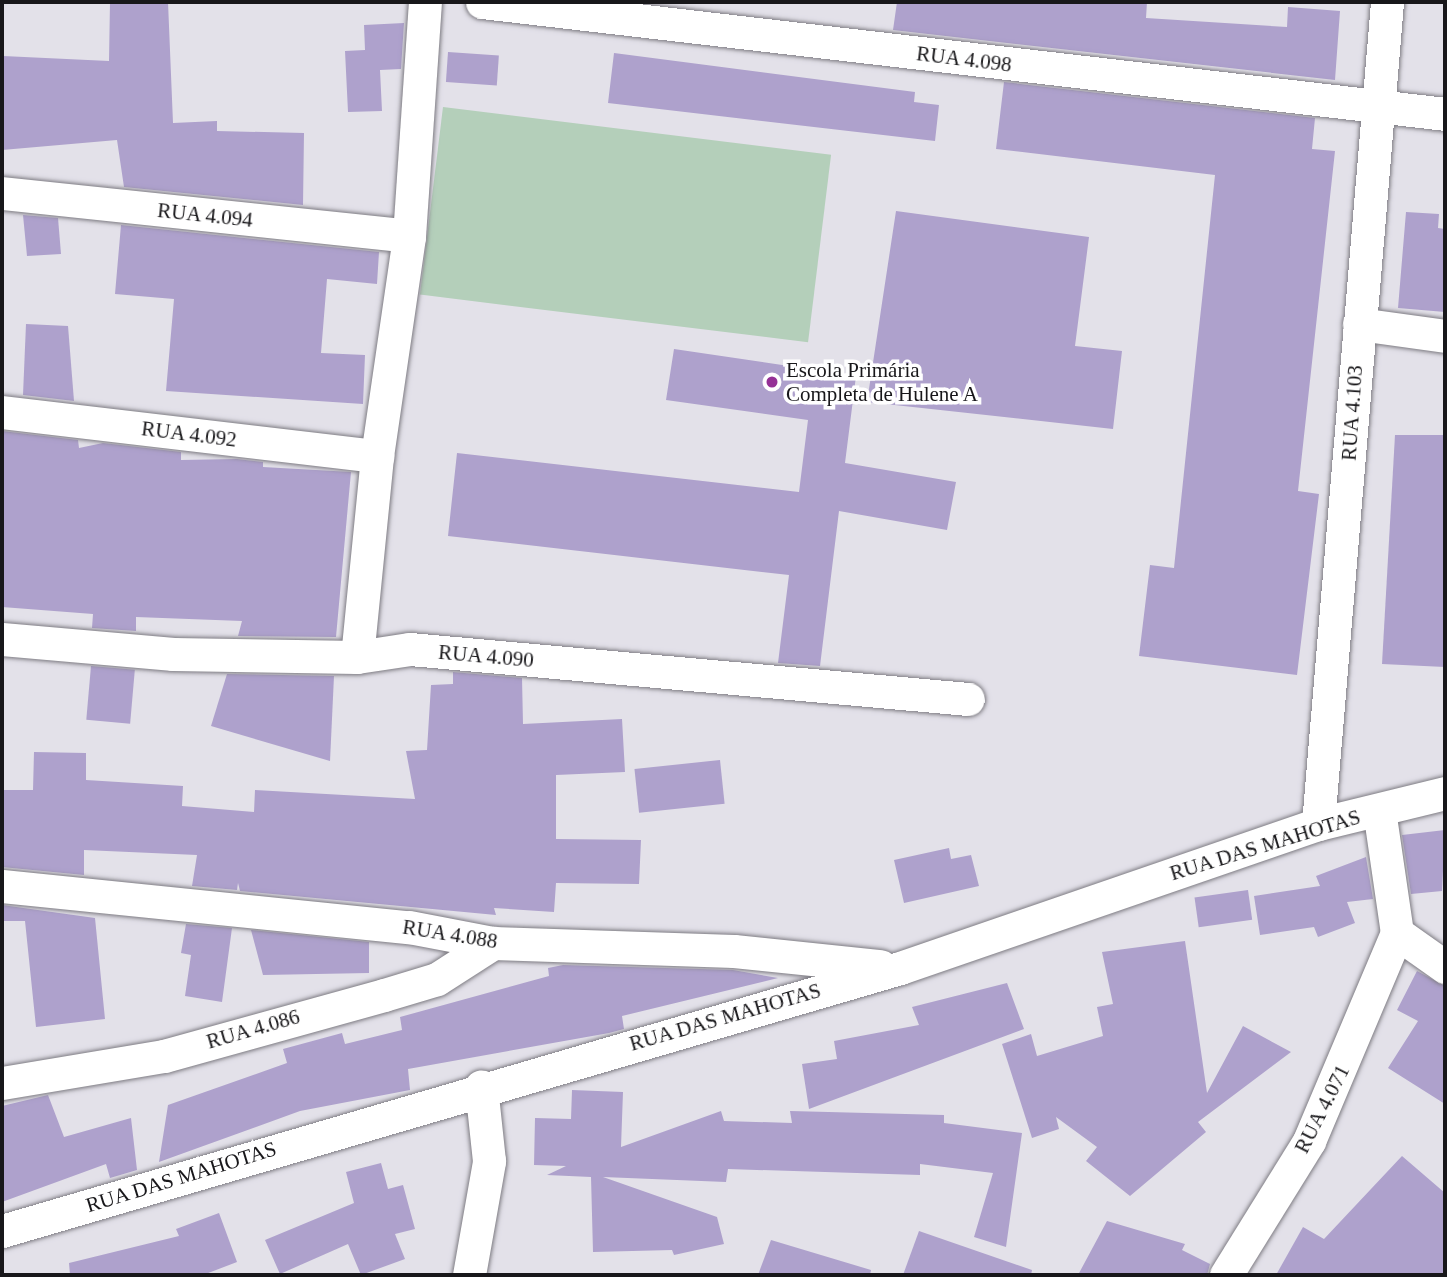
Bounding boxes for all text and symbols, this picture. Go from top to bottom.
street label: RUA 4.098 [914,41,1014,77]
street label: RUA 4.094 [156,197,254,233]
place label: Escola Primária Completa de Hulene A [786,357,979,407]
street label: RUA 4.103 [1336,364,1368,462]
marker: Escola Primária Completa de Hulene A [764,374,780,390]
street label: RUA 4.092 [139,416,239,452]
street label: RUA 4.090 [437,639,535,673]
street label: RUA DAS MAHOTAS [1166,804,1364,886]
street label: RUA 4.088 [400,914,500,954]
street label: RUA DAS MAHOTAS [626,977,824,1057]
street label: RUA 4.086 [203,1004,303,1054]
street label: RUA 4.071 [1289,1060,1355,1158]
street label: RUA DAS MAHOTAS [82,1136,280,1218]

